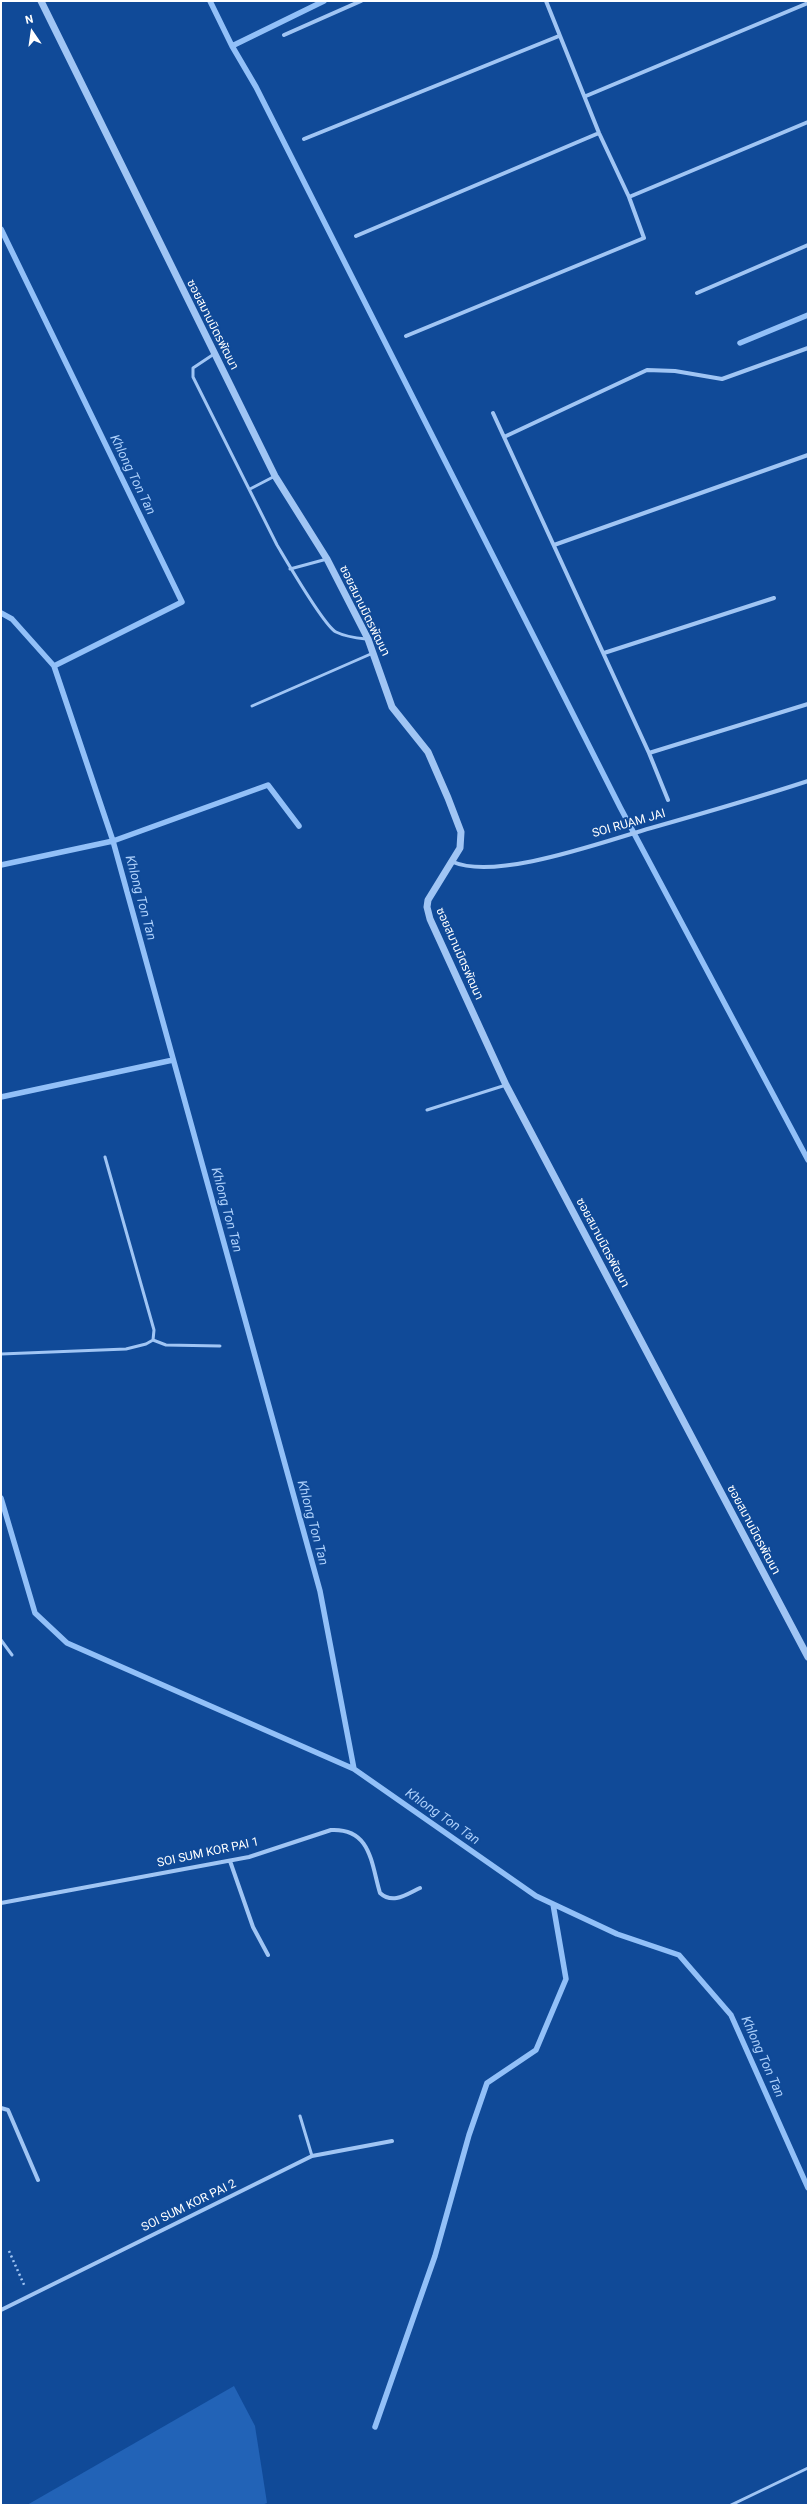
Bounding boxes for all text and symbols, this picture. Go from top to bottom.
north arrow [12,12,52,52]
text: N [24,13,34,27]
street label: ซอยสมานมิตรพัฒนา [183,277,241,373]
water label: Khlong Ton Tan [106,432,158,518]
street label: ซอยสมานมิตรพัฒนา [336,563,392,659]
street label: SOI RUAM JAI [591,807,667,841]
water label: Khlong Ton Tan [121,854,159,942]
street label: ซอยสมานมิตรพัฒนา [432,906,486,1002]
water label: Khlong Ton Tan [207,1166,245,1254]
street label: ซอยสมานมิตรพัฒนา [572,1196,632,1290]
water label: Khlong Ton Tan [293,1479,331,1567]
street label: ซอยสมานมิตรพัฒนา [723,1483,783,1577]
water label: Khlong Ton Tan [402,1786,482,1848]
street label: SOI SUM KOR PAI 1 [156,1835,260,1871]
water label: Khlong Ton Tan [737,2014,787,2100]
street label: SOI SUM KOR PAI 2 [139,2177,239,2235]

